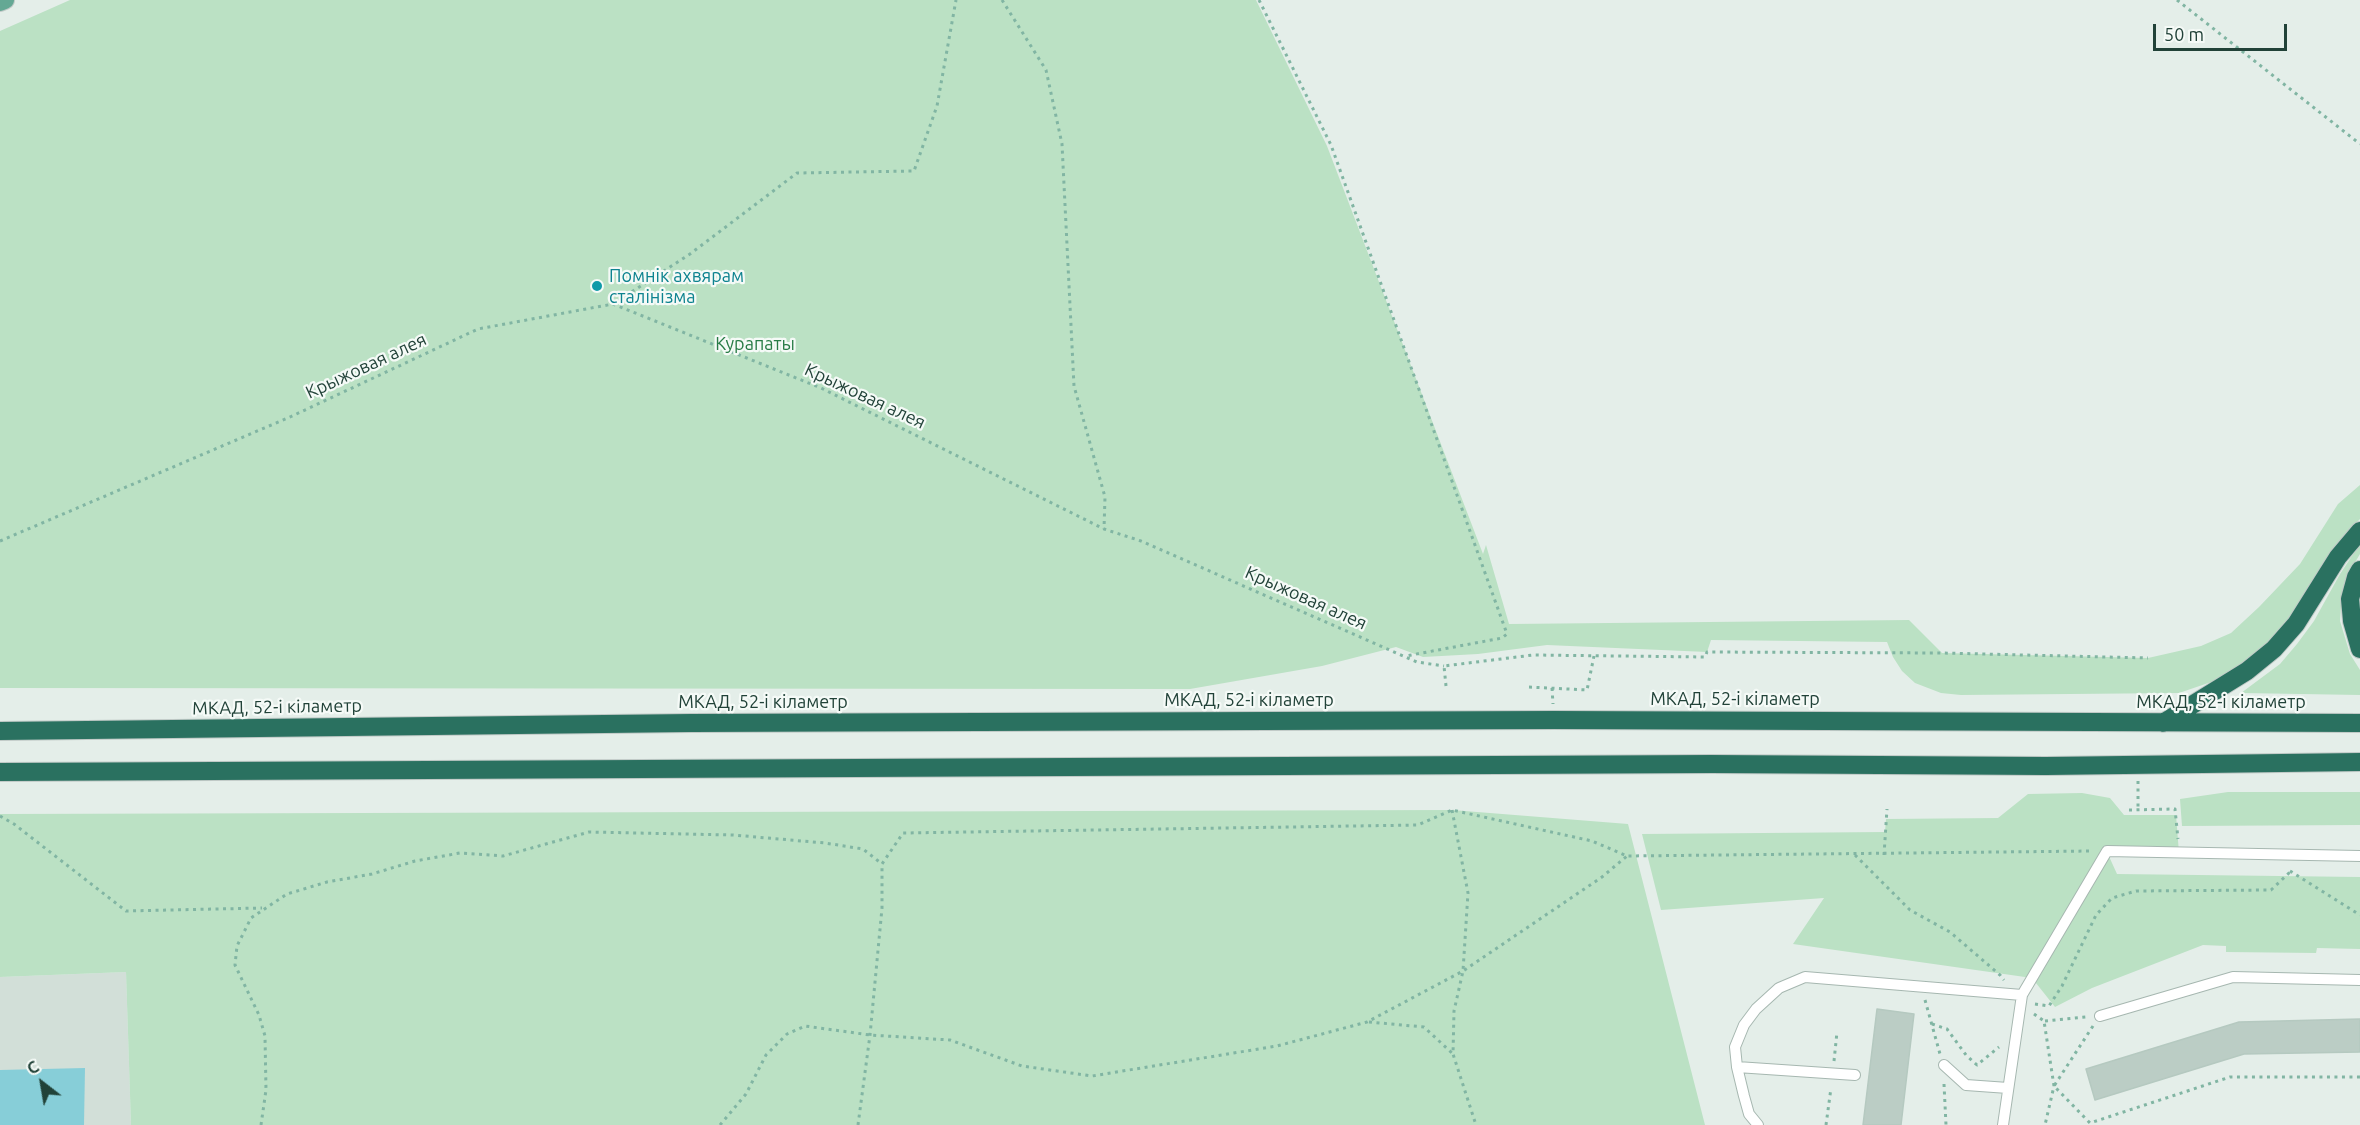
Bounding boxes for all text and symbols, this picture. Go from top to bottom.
scale bar [2156,12,2290,50]
text: 50 m [2164,24,2204,44]
place label: Помнік ахвярам сталінізма [609,265,744,308]
marker: Помнік ахвярам сталінізма [590,279,604,293]
street label: Крыжовая алея [302,329,430,403]
park label: Курапаты [715,333,795,355]
street label: Крыжовая алея [801,359,929,433]
street label: Крыжовая алея [1242,562,1370,634]
street label: МКАД, 52-і кіламетр [1650,688,1820,710]
street label: МКАД, 52-і кіламетр [1164,689,1334,711]
street label: МКАД, 52-і кіламетр [678,691,848,713]
street label: МКАД, 52-і кіламетр [2136,691,2306,713]
street label: МКАД, 52-і кіламетр [192,695,362,719]
north arrow [12,1053,72,1113]
text: С [24,1057,42,1078]

